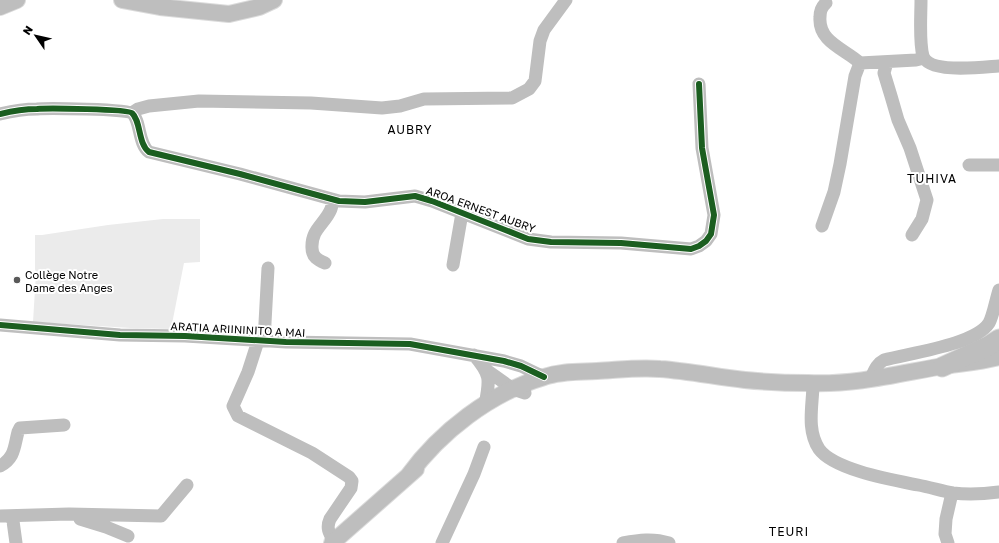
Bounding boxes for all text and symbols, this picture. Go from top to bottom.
north arrow [16,16,56,56]
text: N [20,23,35,37]
district label: AUBRY [388,122,432,137]
district label: TUHIVA [907,171,957,186]
street label: AROA ERNEST AUBRY [425,183,537,235]
place label: Collège Notre Dame des Anges [25,268,113,294]
marker: Collège Notre Dame des Anges [12,275,22,285]
street label: ARATIA ARIININITO A MAI [170,319,306,339]
district label: TEURI [769,524,809,539]

